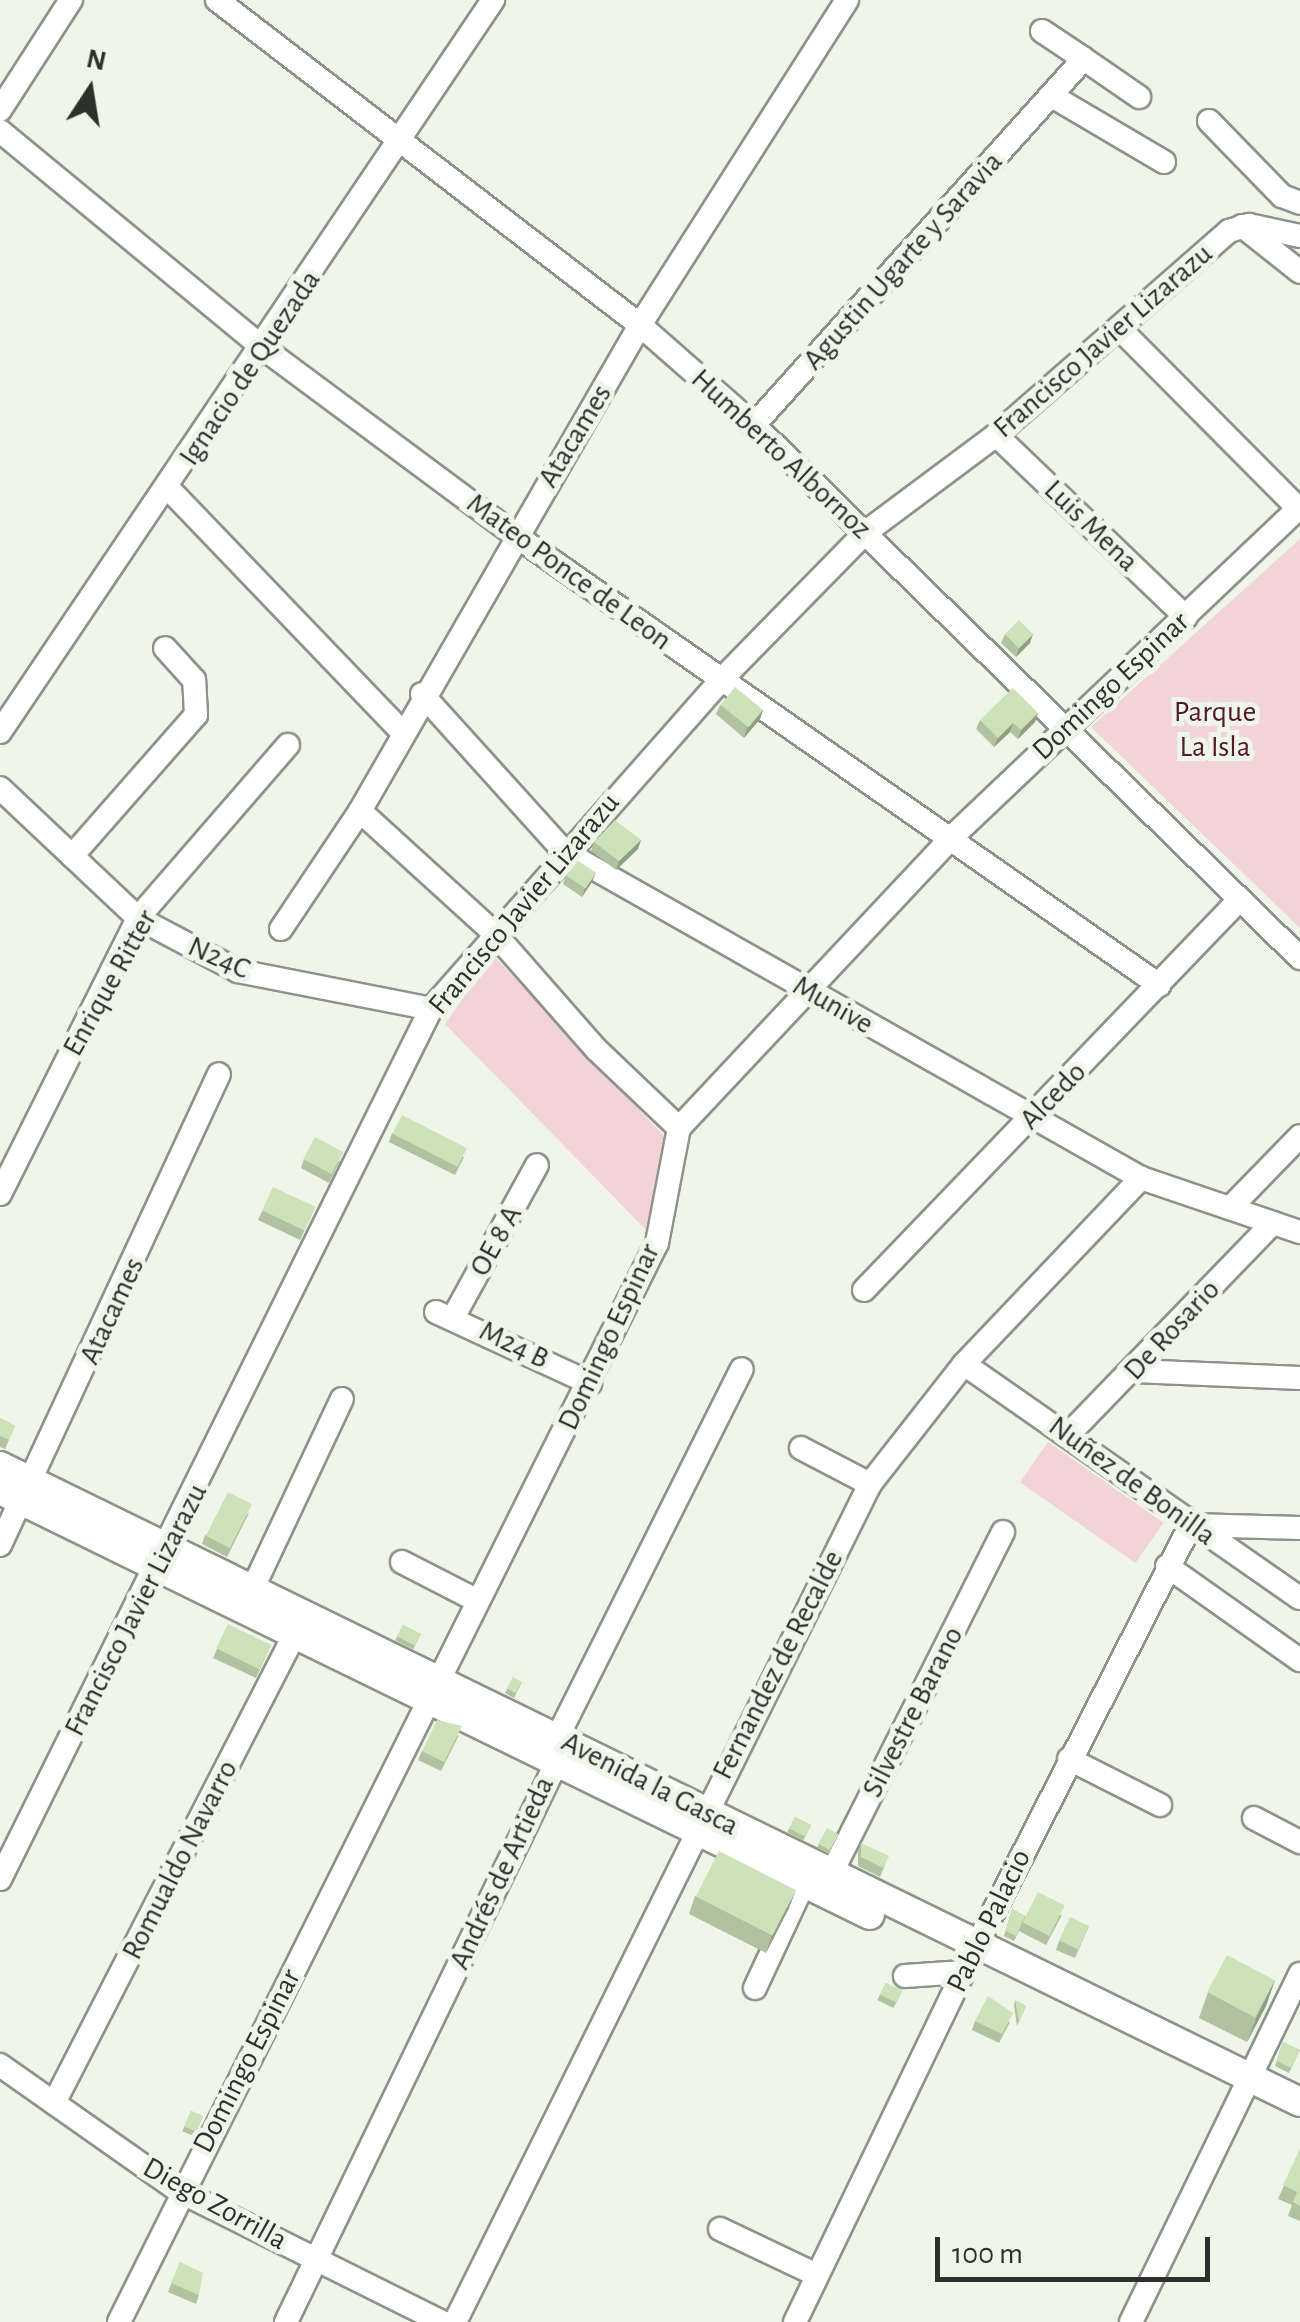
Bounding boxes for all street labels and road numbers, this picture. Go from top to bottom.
street label: Agustin Ugarte y Saravia [795,144,1011,378]
street label: Francisco Javier Lizarazu [986,236,1220,446]
street label: Ignacio de Quezada [171,263,329,473]
street label: Humberto Albornoz [683,361,879,547]
street label: Atacames [530,378,620,494]
street label: Luis Mena [1036,472,1146,580]
street label: Mateo Ponce de Leon [459,486,679,658]
street label: Domingo Espinar [1025,604,1197,768]
street label: Francisco Javier Lizarazu [421,786,627,1022]
street label: Enrique Ritter [55,904,165,1062]
street label: N24C [182,929,256,987]
street label: Munive [786,968,880,1042]
street label: Alcedo [1012,1055,1094,1137]
street label: OE 8 A [462,1199,530,1283]
street label: Domingo Espinar [550,1238,668,1436]
street label: Atacames [72,1252,152,1370]
street label: De Rosario [1116,1272,1228,1388]
street label: M24 B [473,1313,555,1377]
street label: Nuñez de Bonilla [1041,1408,1223,1554]
street label: Francisco Javier Lizarazu [57,1478,215,1742]
street label: Fernandez de Recalde [705,1544,851,1786]
street label: Silvestre Barano [855,1621,971,1803]
street label: Avenida la Gasca [555,1724,745,1844]
street label: Romualdo Navarro [114,1754,246,1966]
street label: Andrés de Artieda [442,1771,562,1975]
street label: Pablo Palacio [939,1844,1039,1998]
street label: Domingo Espinar [185,1963,309,2159]
street label: Diego Zorrilla [137,2150,293,2258]

